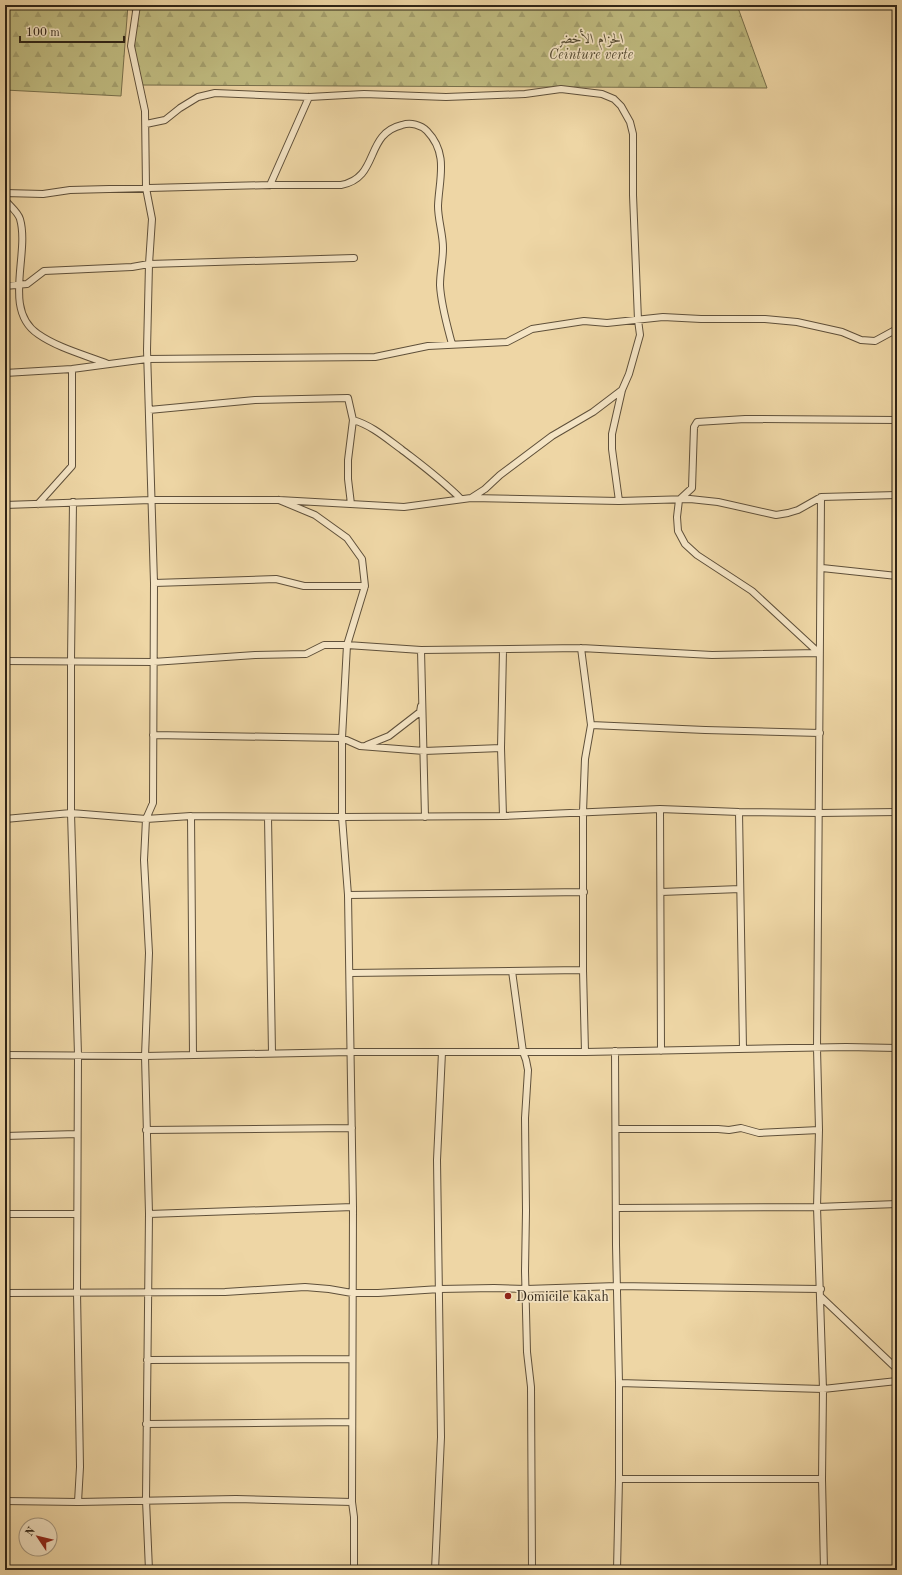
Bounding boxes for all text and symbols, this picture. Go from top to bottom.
scale bar [20,18,124,44]
text: 100 m [26,27,60,39]
park label: الحزام الأخضر Ceinture verte [549,28,634,62]
place label: Domicile kakah [516,1290,609,1304]
marker: Domicile kakah [503,1291,513,1301]
north arrow [18,1517,58,1557]
text: N [24,1525,38,1539]

